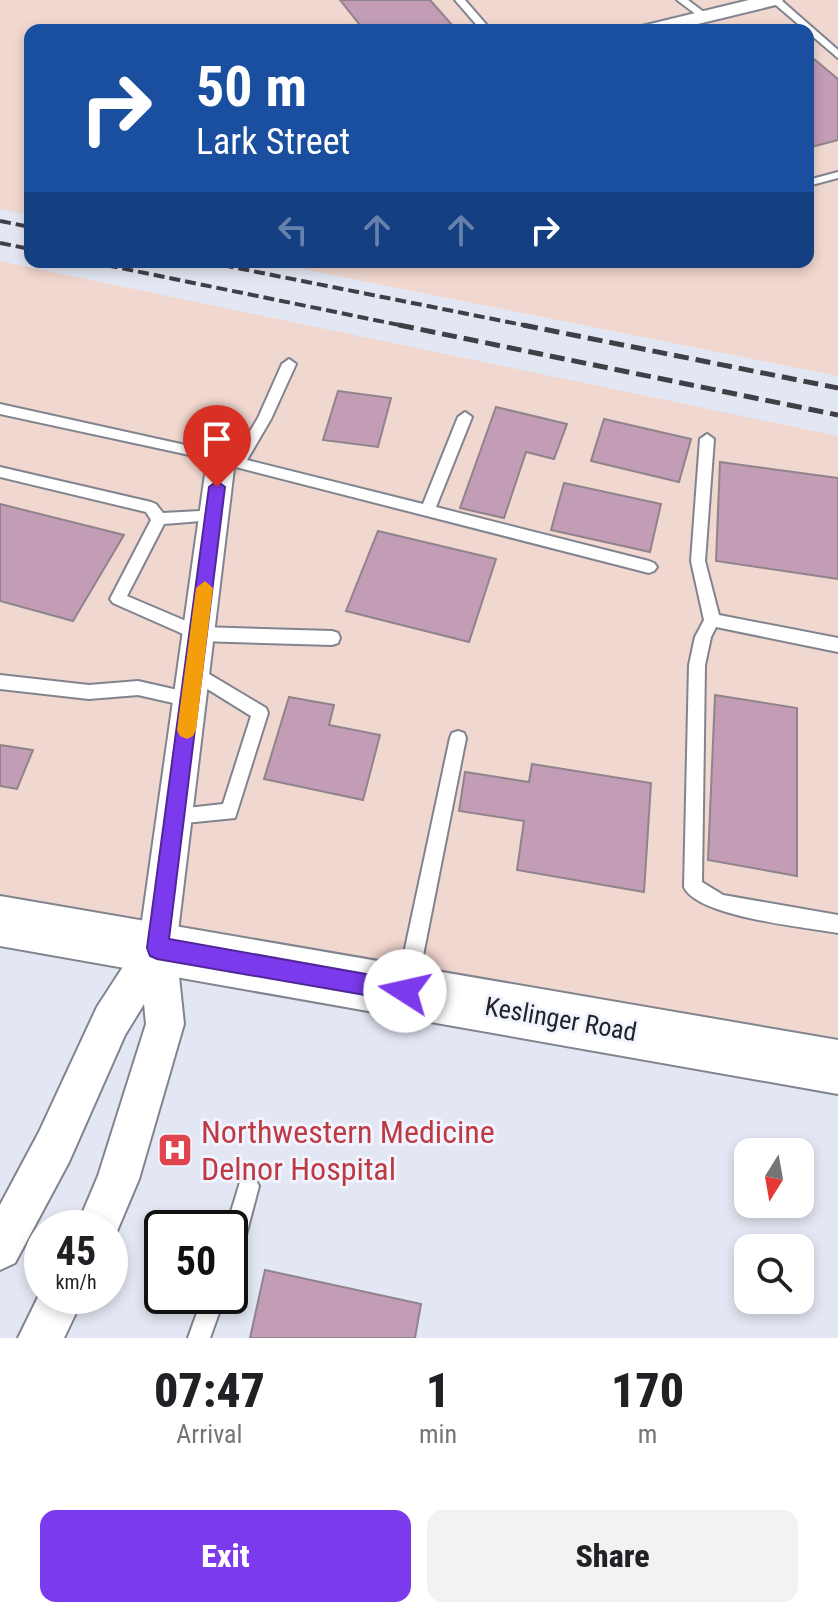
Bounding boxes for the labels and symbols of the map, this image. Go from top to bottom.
pin [183,405,251,487]
position arrow [363,949,447,1033]
street label: Keslinger Road [483,991,639,1047]
place label: Northwestern Medicine Delnor Hospital [201,1113,495,1188]
hospital icon: Northwestern Medicine Delnor Hospital [156,1131,194,1169]
north arrow [734,1138,814,1218]
speed limit sign: 50 [144,1210,248,1314]

